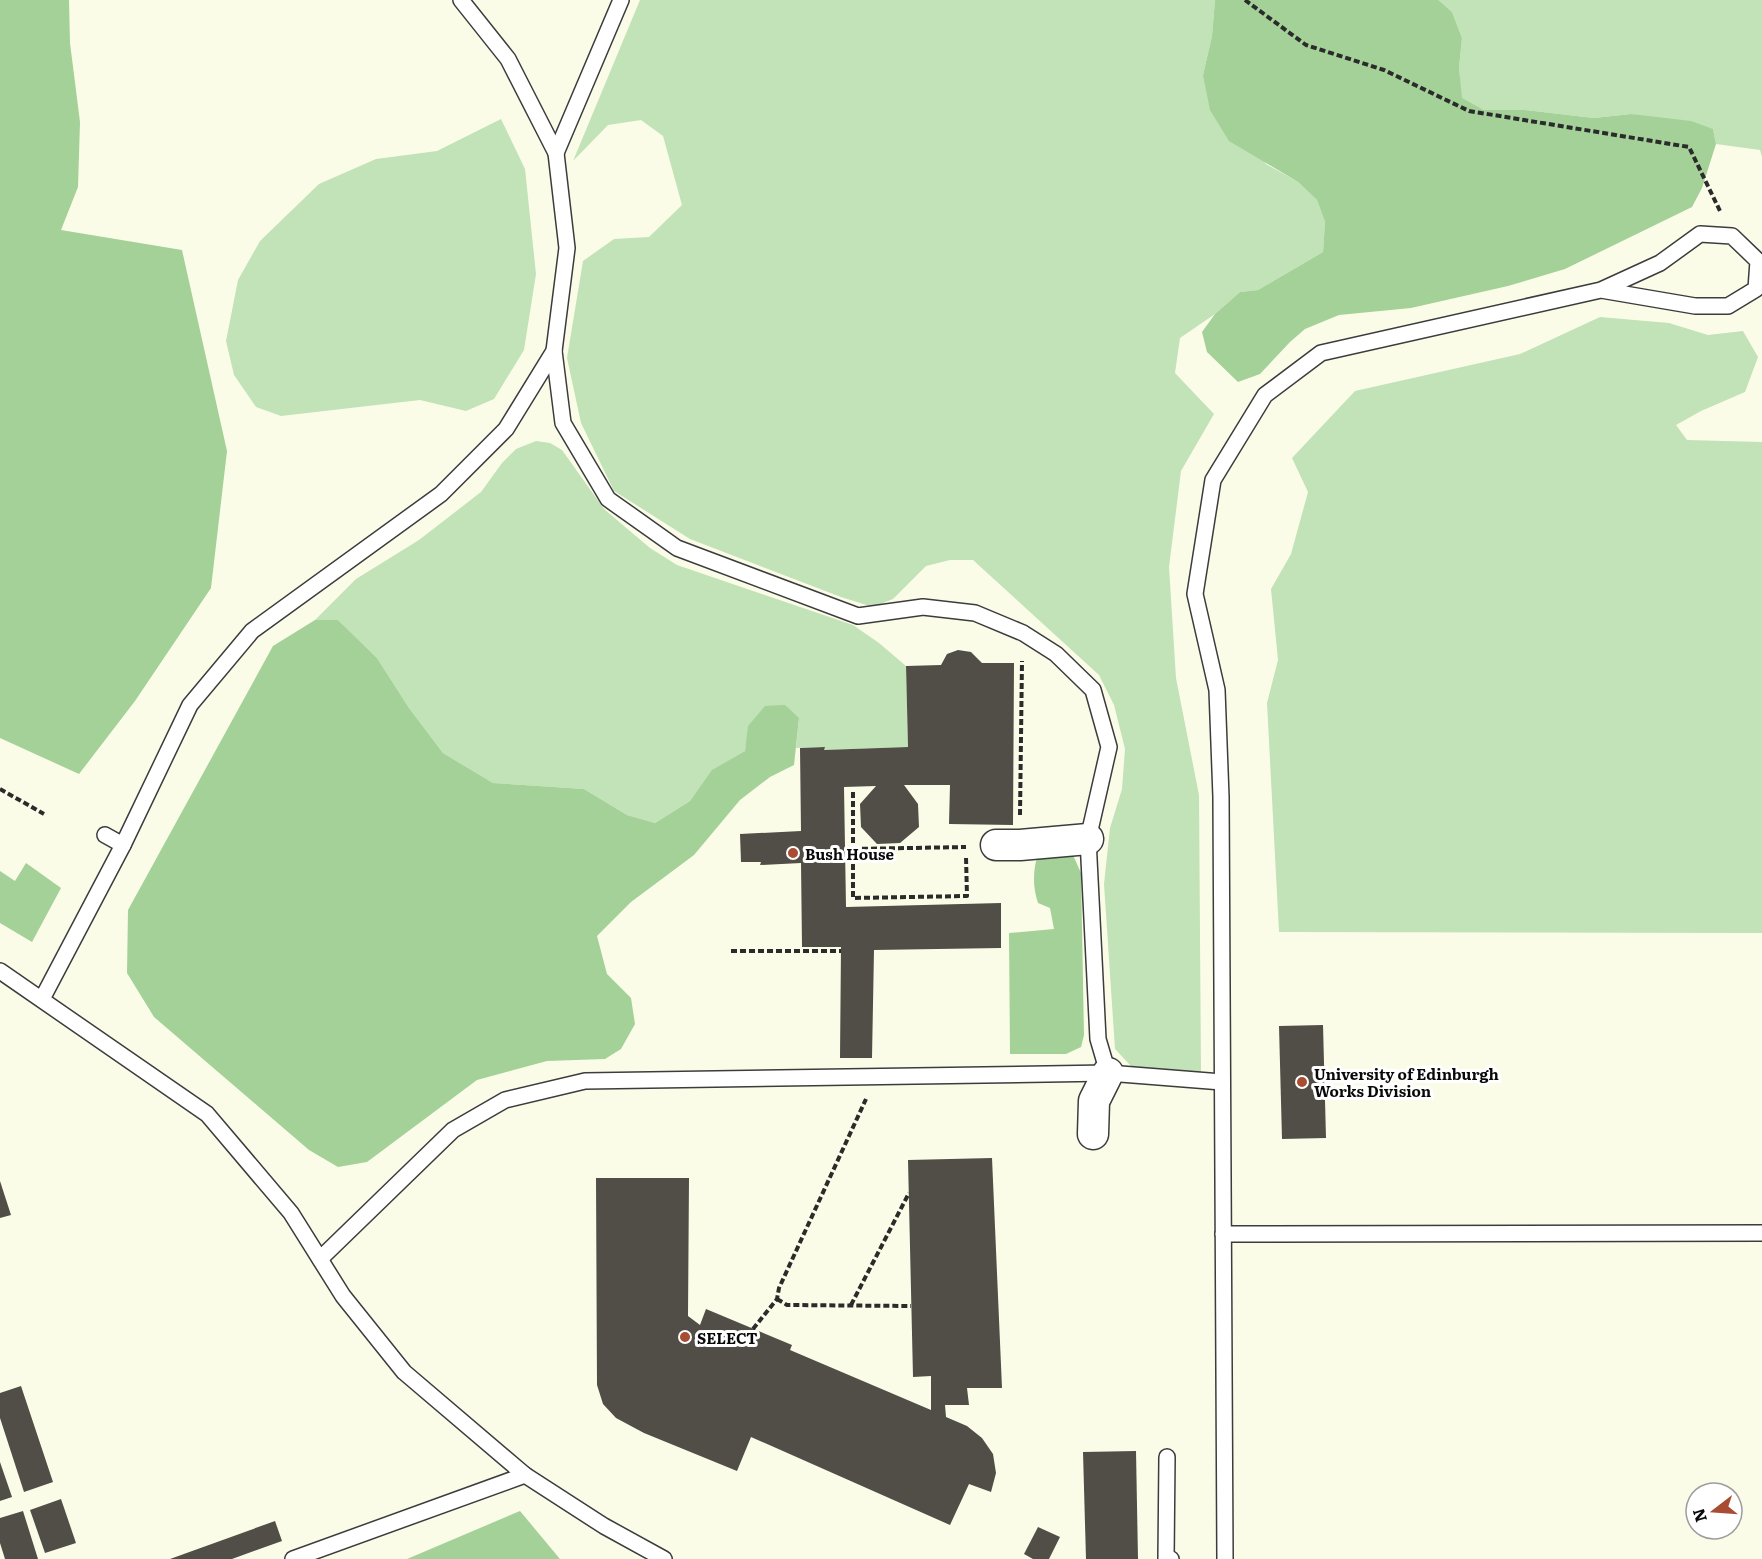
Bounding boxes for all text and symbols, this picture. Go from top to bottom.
place label: Bush House [805,842,895,865]
marker: Bush House [786,846,800,860]
place label: University of Edinburgh Works Division [1314,1062,1499,1102]
marker: University of Edinburgh Works Division [1295,1075,1309,1089]
place label: SELECT [697,1326,758,1349]
marker: SELECT [678,1330,692,1344]
north arrow [1684,1481,1744,1541]
text: N [1685,1506,1712,1526]

